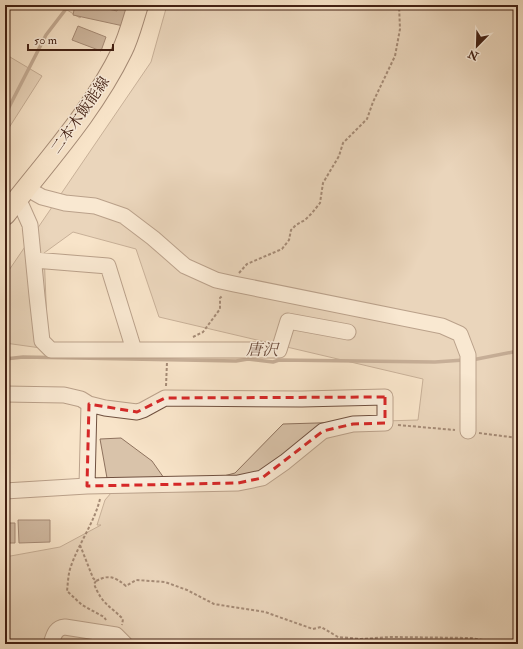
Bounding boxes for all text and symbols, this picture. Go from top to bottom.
scale bar [28,26,113,52]
north arrow [457,26,497,66]
text: 50 m [34,33,58,48]
text: N [465,46,481,63]
street label: 二本木飯能線 [47,73,114,158]
water label: 唐沢 [246,340,280,360]

